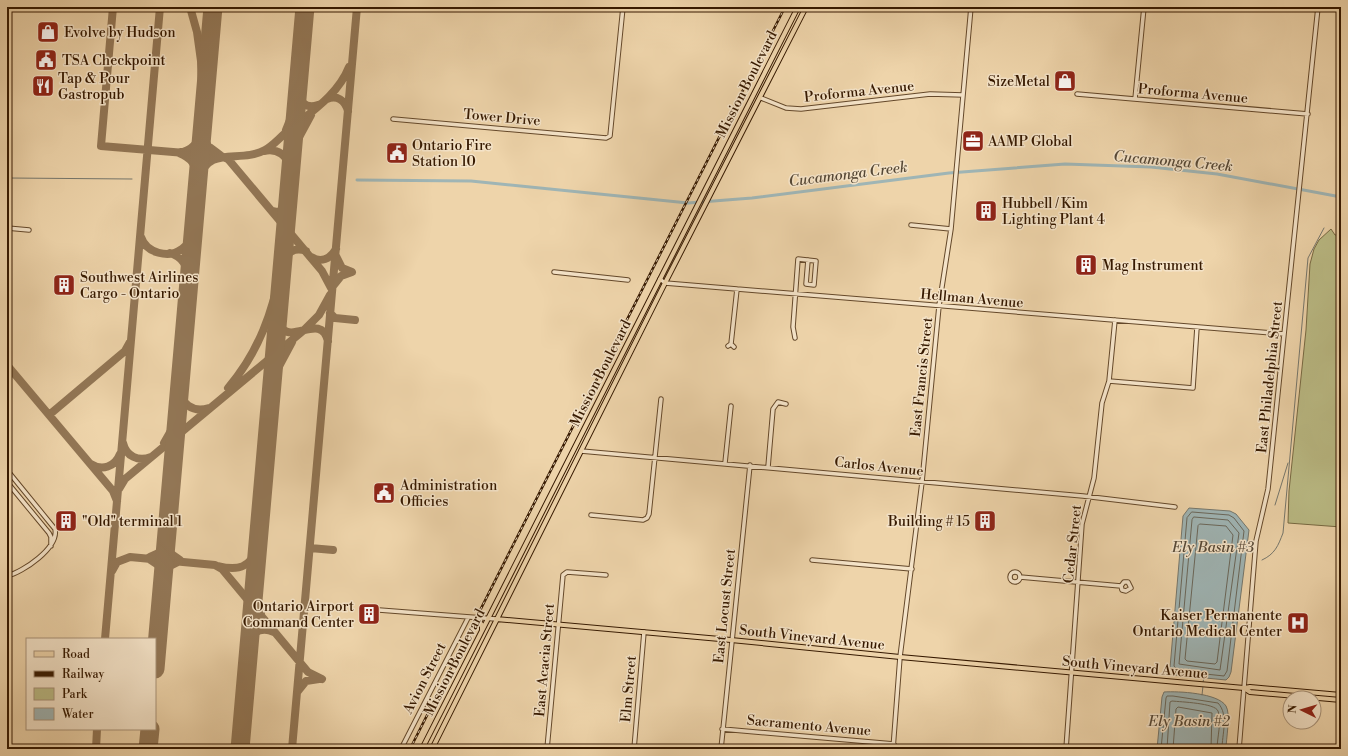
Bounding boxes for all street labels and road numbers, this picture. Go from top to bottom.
street label: Mission Boulevard [712,28,782,141]
street label: Proforma Avenue [803,77,915,107]
street label: Proforma Avenue [1137,80,1249,108]
street label: Tower Drive [463,106,541,130]
street label: Hellman Avenue [920,286,1024,312]
street label: East Philadelphia Street [1253,300,1287,454]
street label: East Francis Street [907,316,937,438]
street label: Mission Boulevard [566,317,636,430]
street label: Carlos Avenue [833,453,924,481]
street label: Cedar Street [1060,504,1086,584]
street label: East Locust Street [710,548,740,664]
street label: East Acacia Street [531,603,559,718]
street label: Mission Boulevard [420,606,490,719]
street label: South Vineyard Avenue [738,621,886,655]
street label: Avion Street [399,640,451,718]
street label: South Vineyard Avenue [1061,653,1209,683]
street label: Elm Street [617,655,641,723]
street label: Sacramento Avenue [746,712,872,740]

